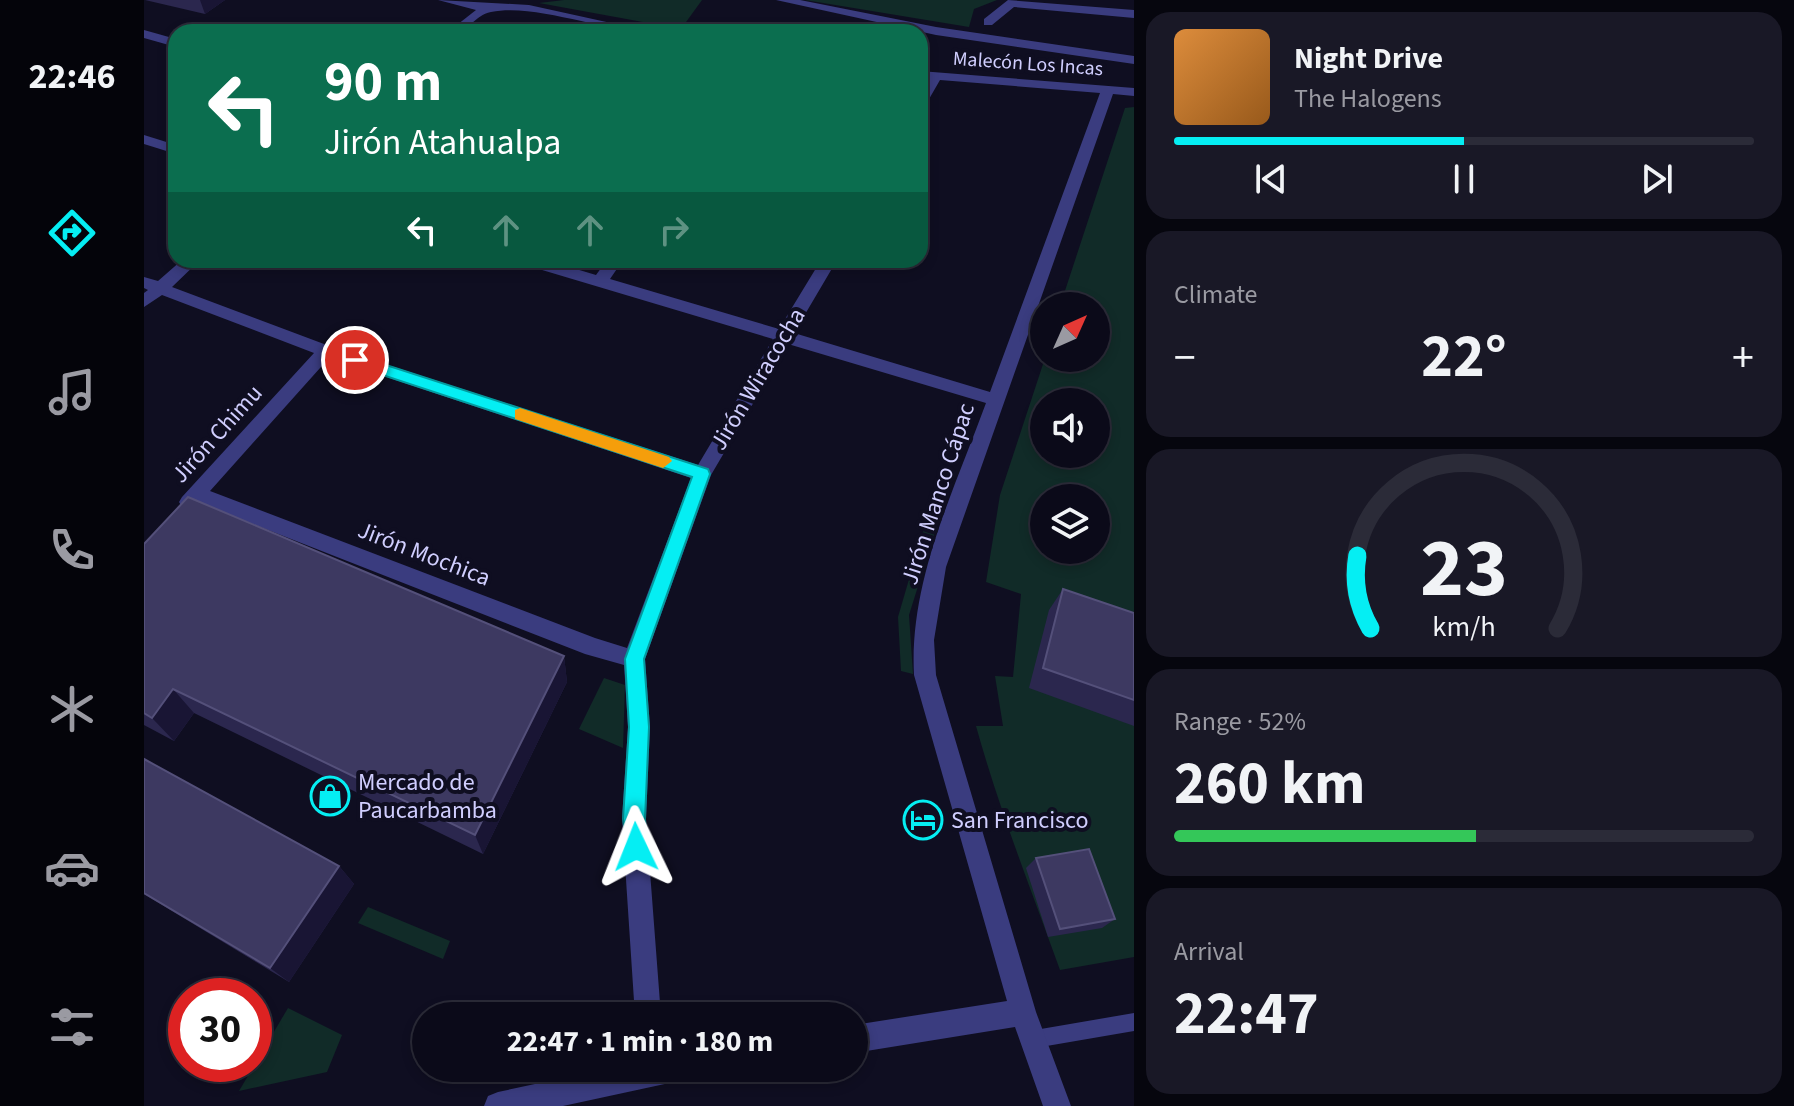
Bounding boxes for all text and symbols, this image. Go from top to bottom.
text: Night Drive [1294,37,1443,80]
text: 90 m [324,43,442,122]
street label: Malecón Los Incas [952,45,1104,83]
text: 22:46 [29,51,115,102]
icon: left [192,56,296,160]
text: The Halogens [1294,80,1442,117]
text: Jirón Atahualpa [324,117,561,168]
icon: previous [1249,157,1293,201]
icon: pause [1442,157,1486,201]
icon: next [1635,157,1679,201]
icon: directions [44,205,100,261]
icon: left [400,208,444,252]
icon: ahead [484,208,528,252]
icon: ahead [568,208,612,252]
icon: right [652,208,696,252]
text: Climate [1174,276,1258,313]
north arrow [1030,292,1110,372]
map controls [1030,292,1110,564]
street label: Jirón Wiracocha [702,301,814,457]
text: 22° [1421,315,1507,400]
pin [321,326,389,394]
text: − [1174,327,1196,390]
text: + [1732,327,1754,390]
icon: arrive [333,338,377,382]
icon: music [44,364,100,420]
street label: Jirón Chimu [163,377,271,491]
button: sound [1030,388,1110,468]
street label: Jirón Manco Cápac [892,399,984,589]
button: layers [1030,484,1110,564]
text: 23 [1420,510,1508,628]
street label: Jirón Mochica [353,513,495,595]
icon: phone [44,522,100,578]
text: km/h [1432,607,1496,647]
icon: climate [44,681,100,737]
text: Range · 52% [1174,703,1306,740]
text: 260 km [1174,742,1365,827]
place label: Mercado de Paucarbamba [358,765,497,828]
shop icon: Mercado de Paucarbamba [309,775,351,817]
hotel icon: San Francisco [902,799,944,841]
place label: San Francisco [951,803,1089,838]
position arrow [594,805,678,889]
icon: car [44,840,100,896]
text: Arrival [1174,933,1244,970]
text: 22:47 [1174,972,1319,1057]
speed limit sign: 30 [168,978,272,1082]
icon: filters [44,999,100,1055]
text: 22:47 · 1 min · 180 m [507,1020,773,1063]

